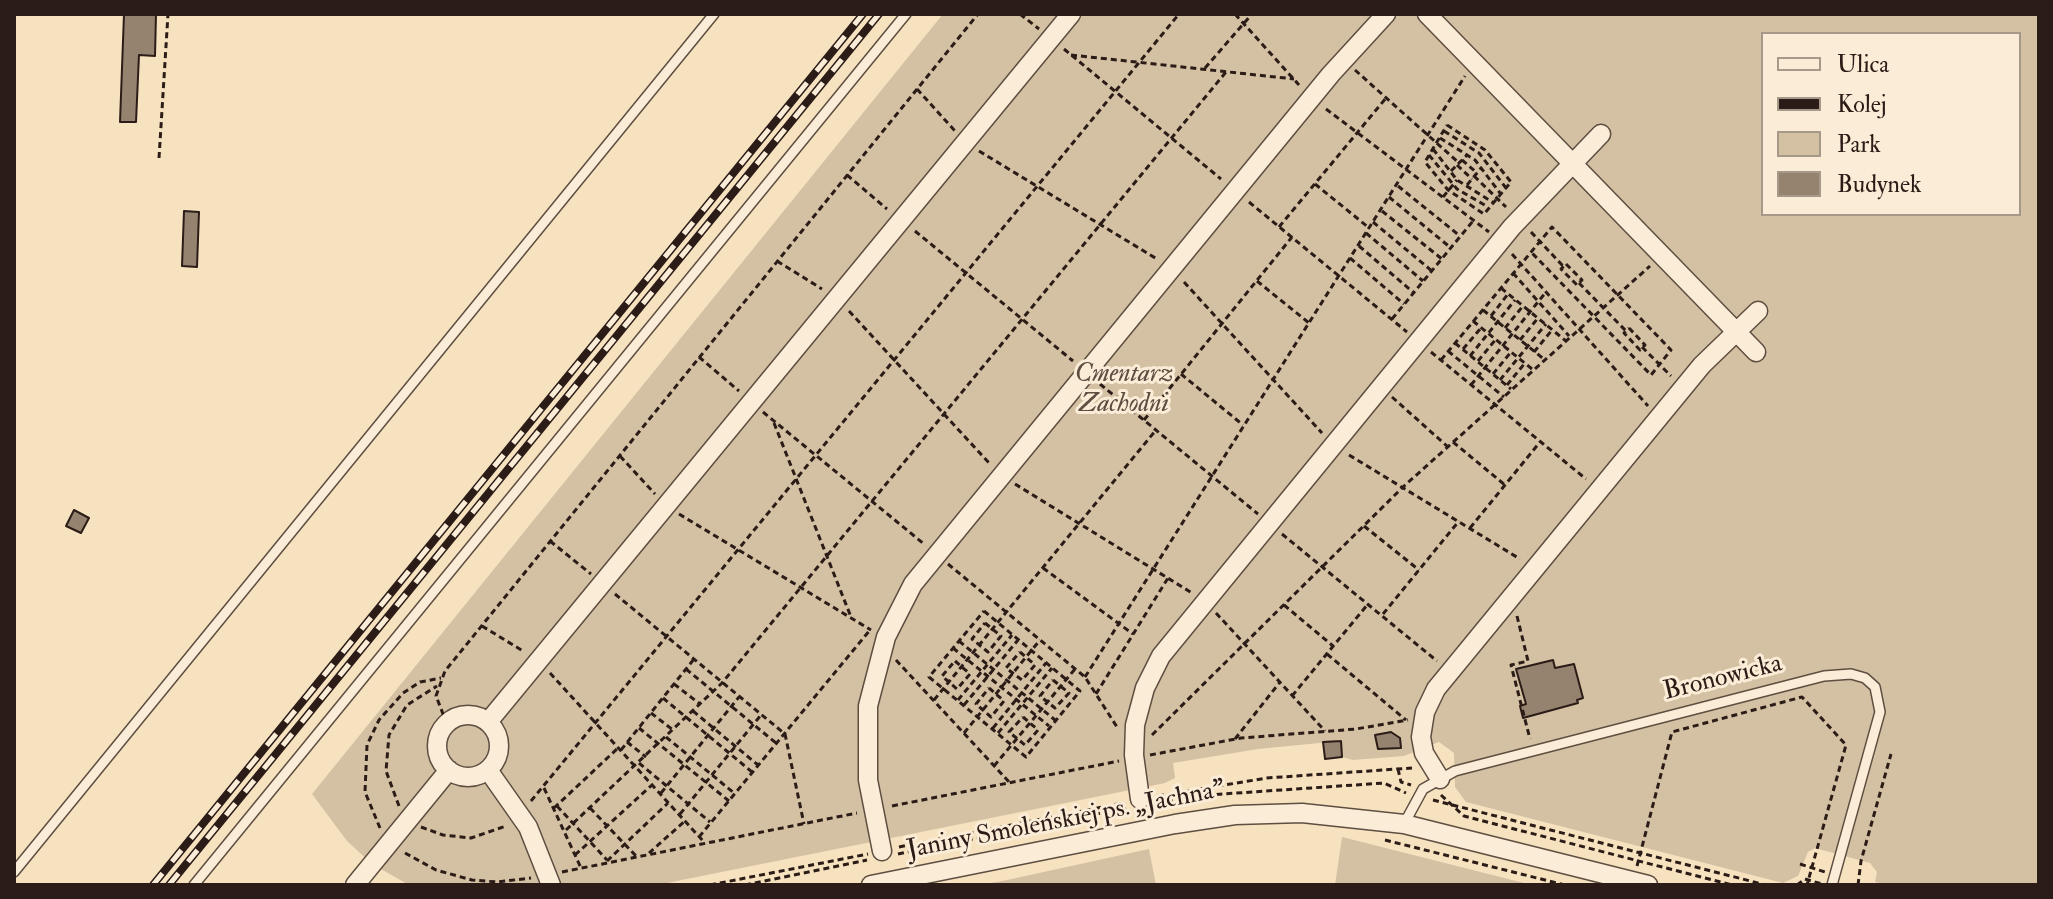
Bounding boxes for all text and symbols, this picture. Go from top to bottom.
legend [1761,32,2021,216]
text: Ulica [1837,49,1889,80]
text: Kolej [1837,89,1886,120]
text: Park [1837,129,1881,160]
text: Budynek [1837,169,1921,200]
park label: Cmentarz Zachodni [1075,359,1173,420]
street label: Bronowicka [1661,649,1785,709]
street label: Janiny Smoleńskiej ps. „Jachna” [904,775,1228,867]

